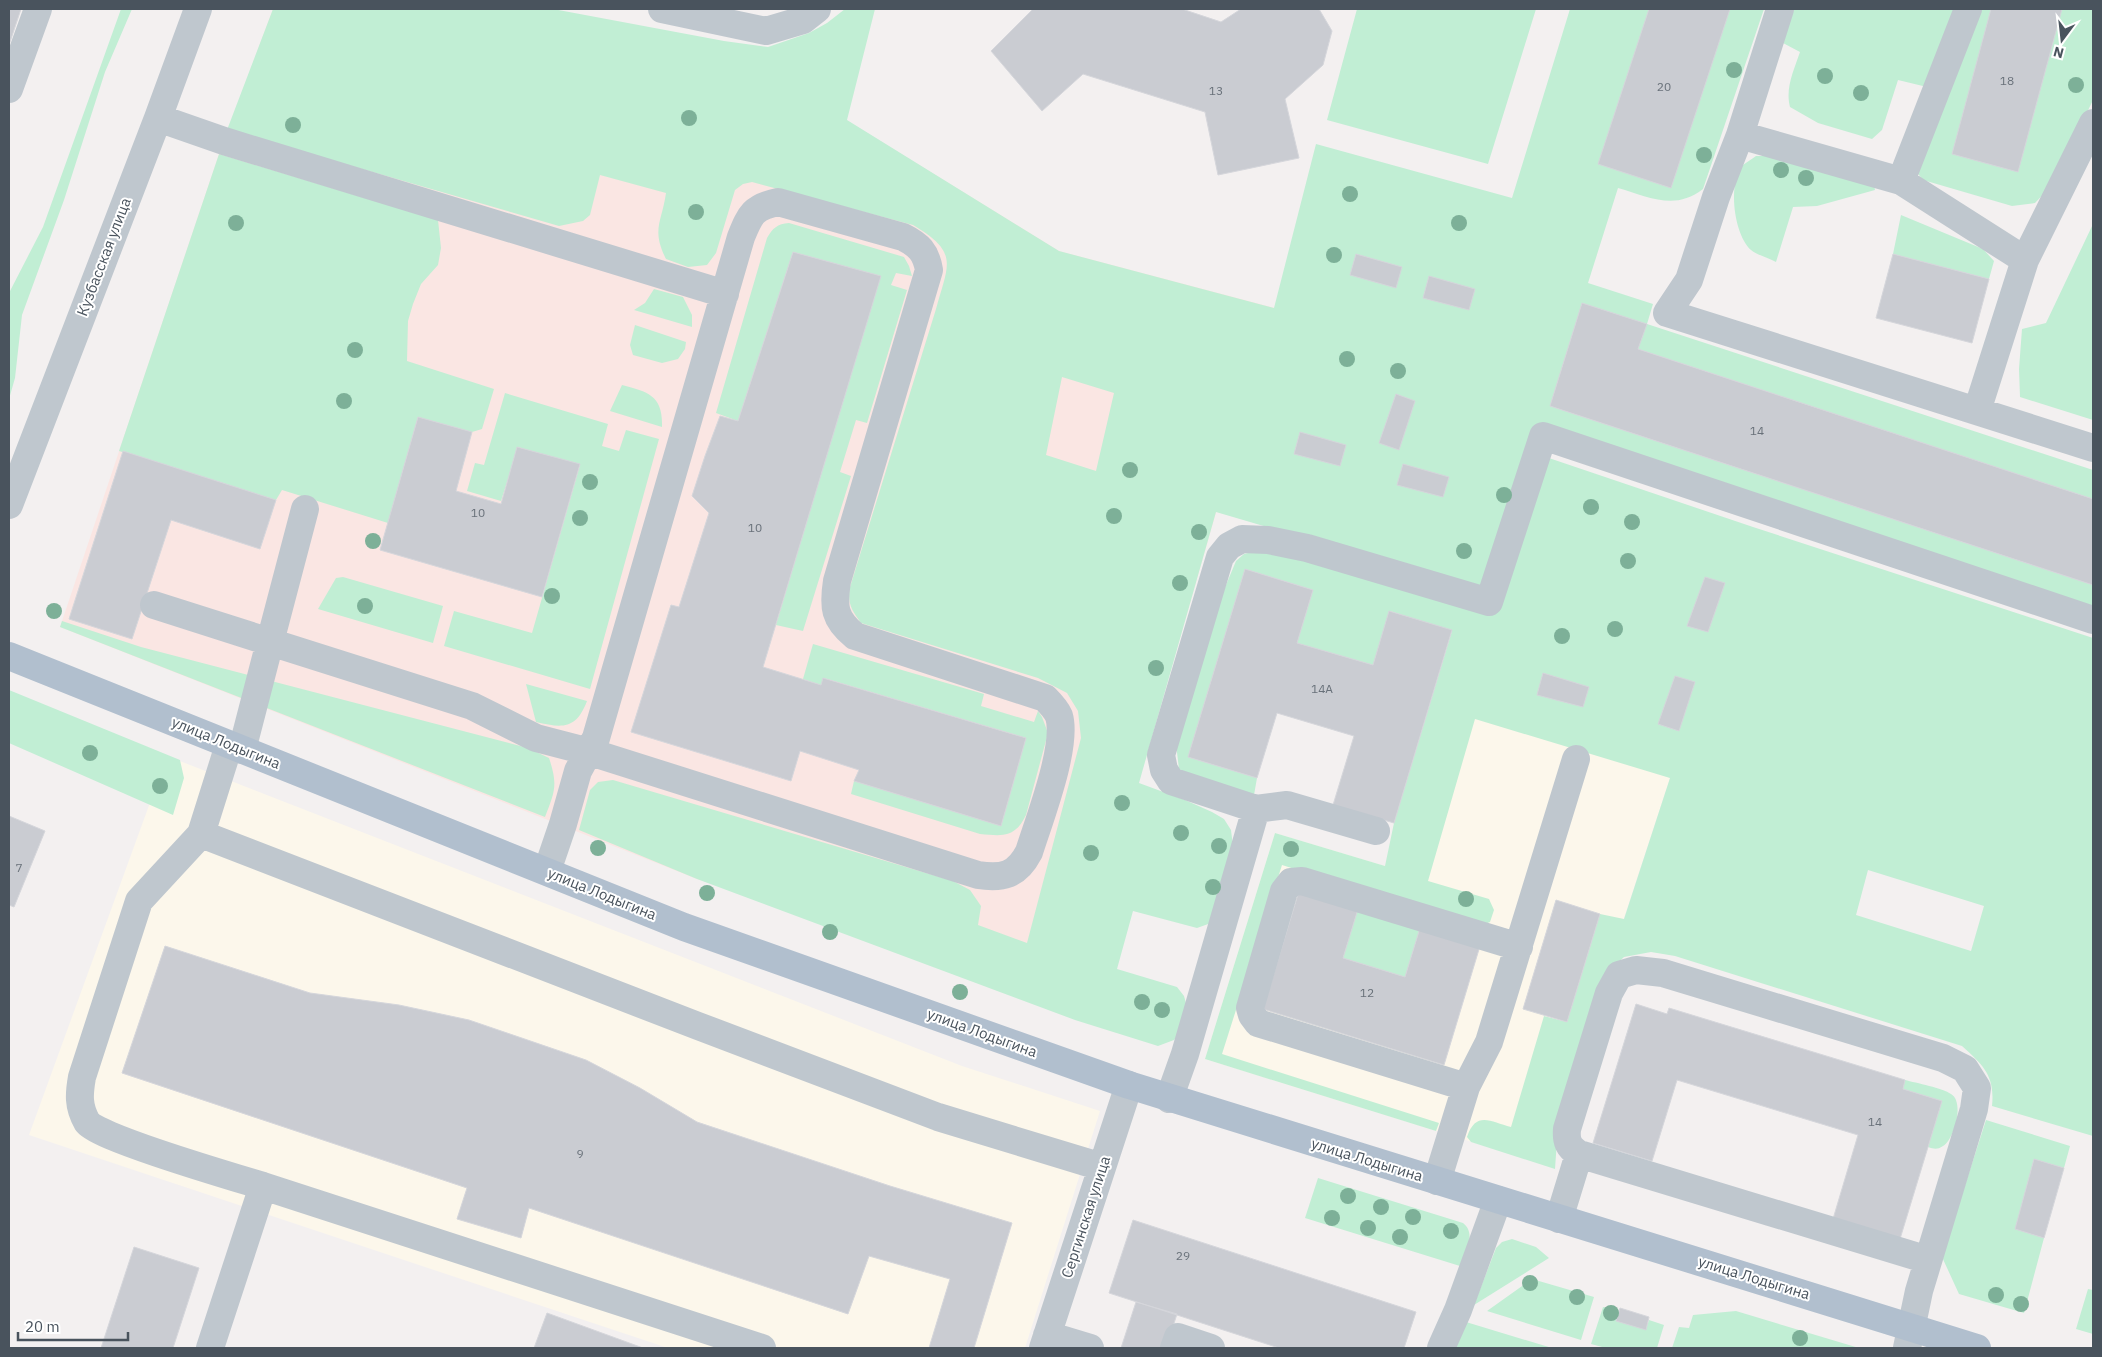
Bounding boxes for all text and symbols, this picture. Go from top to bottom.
north arrow [2037,15,2087,65]
text: N [2051,43,2066,63]
house number: 18 [2000,73,2014,88]
house number: 20 [1657,79,1671,94]
house number: 13 [1209,83,1223,98]
street label: Кузбасская улица [72,195,135,319]
house number: 14 [1750,423,1764,438]
house number: 10 [471,505,485,520]
house number: 10 [748,520,762,535]
house number: 14А [1311,681,1333,696]
street label: улица Лодыгина [169,712,283,773]
house number: 7 [15,860,23,875]
street label: улица Лодыгина [545,863,659,924]
house number: 12 [1360,985,1374,1000]
street label: улица Лодыгина [925,1004,1040,1061]
house number: 14 [1868,1114,1882,1129]
street label: улица Лодыгина [1309,1134,1425,1186]
house number: 9 [576,1146,584,1161]
street label: Сергинская улица [1057,1153,1114,1280]
house number: 29 [1176,1248,1190,1263]
street label: улица Лодыгина [1696,1252,1812,1304]
scale bar [18,1310,128,1342]
text: 20 m [25,1317,60,1336]

